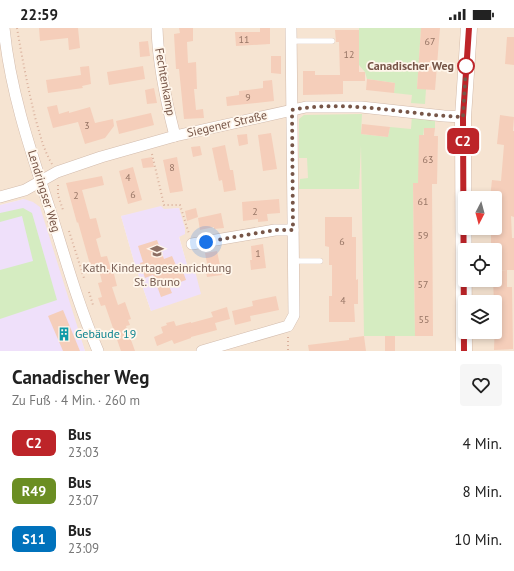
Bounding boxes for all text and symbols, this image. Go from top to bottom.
text: 22:59 [20,5,58,24]
house number: 11 [239,33,249,46]
house number: 67 [425,35,435,48]
street label: Fechtenkamp [152,47,179,117]
house number: 12 [344,48,354,61]
marker: Canadischer Weg [457,57,475,75]
place label: Canadischer Weg [367,58,454,73]
house number: 9 [245,91,251,104]
street label: Siegener Straße [185,107,268,140]
house number: 3 [84,119,90,132]
line badge: C2 [445,128,481,154]
text: C2 [455,132,471,150]
street label: Lendringser Weg [25,148,64,234]
house number: 63 [423,153,433,166]
house number: 8 [169,161,175,174]
house number: 4 [125,171,131,184]
house number: 6 [130,188,136,201]
house number: 2 [73,189,79,202]
north arrow [458,191,502,235]
map controls [458,191,502,339]
house number: 61 [418,195,428,208]
house number: 2 [252,205,258,218]
house number: 59 [418,229,428,242]
your location [196,232,216,252]
house number: 6 [339,235,345,248]
school or university icon: Kath. Kindertageseinrichtung St. Bruno [149,243,165,259]
button: locate [458,243,502,287]
house number: 1 [255,247,261,260]
place label: Kath. Kindertageseinrichtung St. Bruno [83,260,231,289]
house number: 57 [418,278,428,291]
house number: 4 [340,294,346,307]
button: layers [458,295,502,339]
house number: 55 [419,313,429,326]
building icon: Gebäude 19 [56,326,72,342]
place label: Gebäude 19 [75,326,136,341]
button: heart [460,364,502,406]
text: Canadischer Weg [12,365,149,389]
text: Zu Fuß · 4 Min. · 260 m [12,392,140,409]
text: Bus [68,425,91,444]
text: C2 [26,434,42,452]
text: 4 Min. [463,434,502,453]
text: 23:03 [68,444,99,461]
text: Bus [68,473,91,492]
text: R49 [22,482,46,500]
text: 8 Min. [463,482,502,501]
text: 23:07 [68,492,99,509]
text: Bus [68,521,91,540]
text: S11 [22,530,46,548]
text: 10 Min. [454,530,502,549]
text: 23:09 [68,540,99,557]

